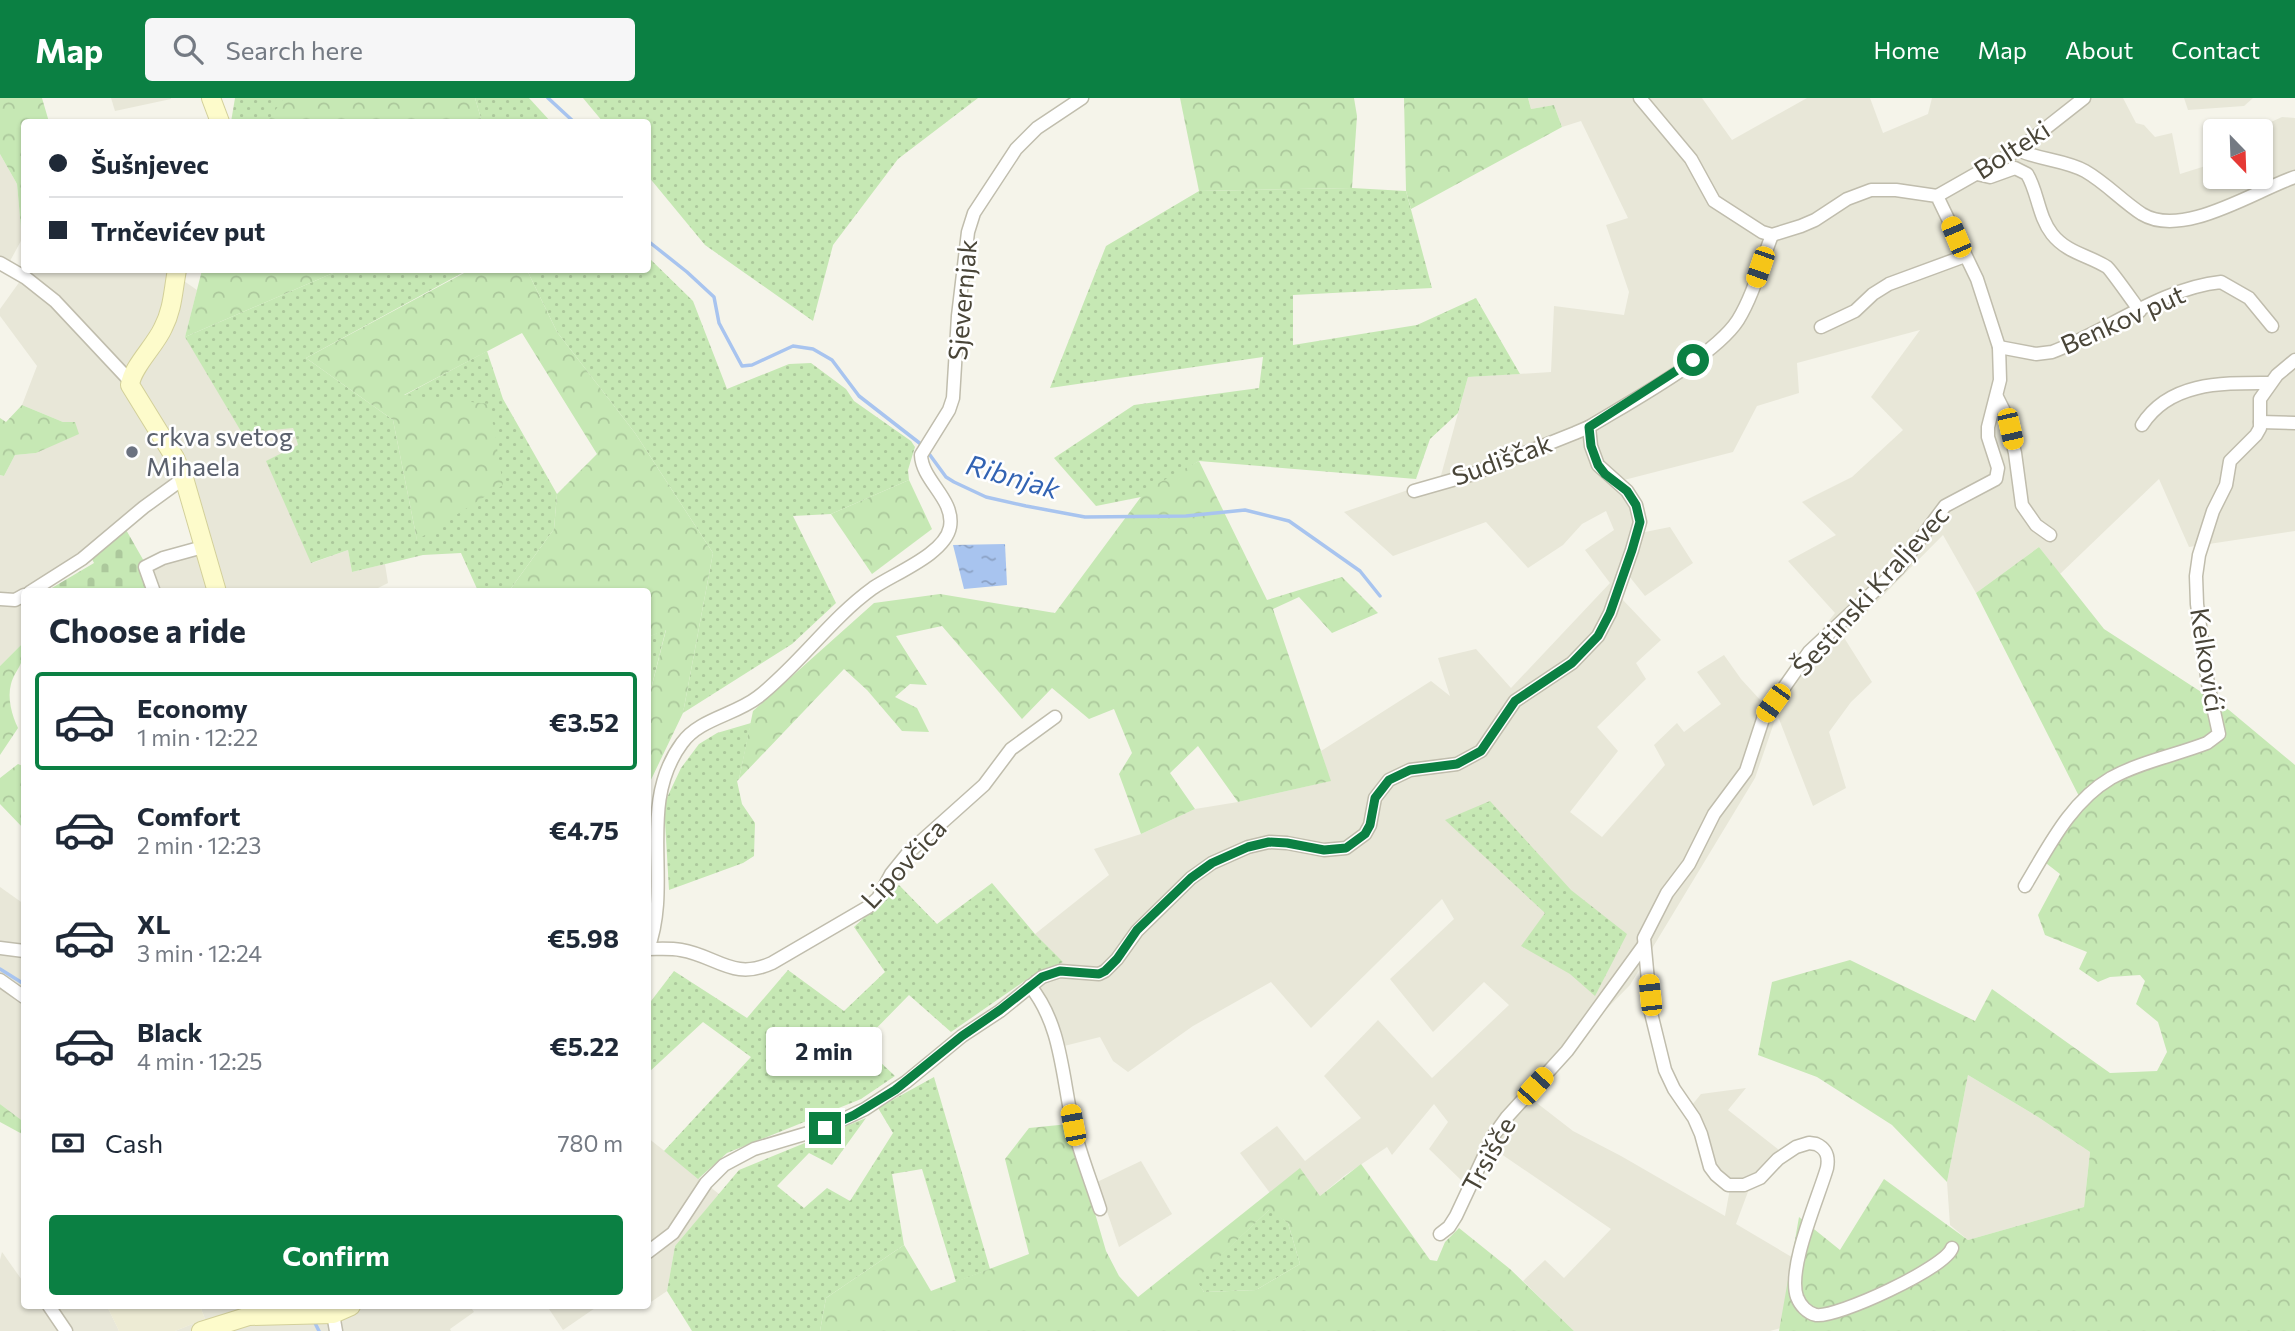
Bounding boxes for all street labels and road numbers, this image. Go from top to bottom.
street label: Bolteki [1968,113,2055,185]
street label: Sjevernjak [941,238,982,362]
street label: Benkov put [2055,277,2189,360]
street label: Sudiščak [1447,426,1556,491]
street label: Šestinski Kraljevec [1786,499,1954,681]
street label: Kelkovići [2185,605,2232,714]
street label: Lipovčica [854,812,952,914]
street label: Trsišče [1454,1111,1521,1197]

